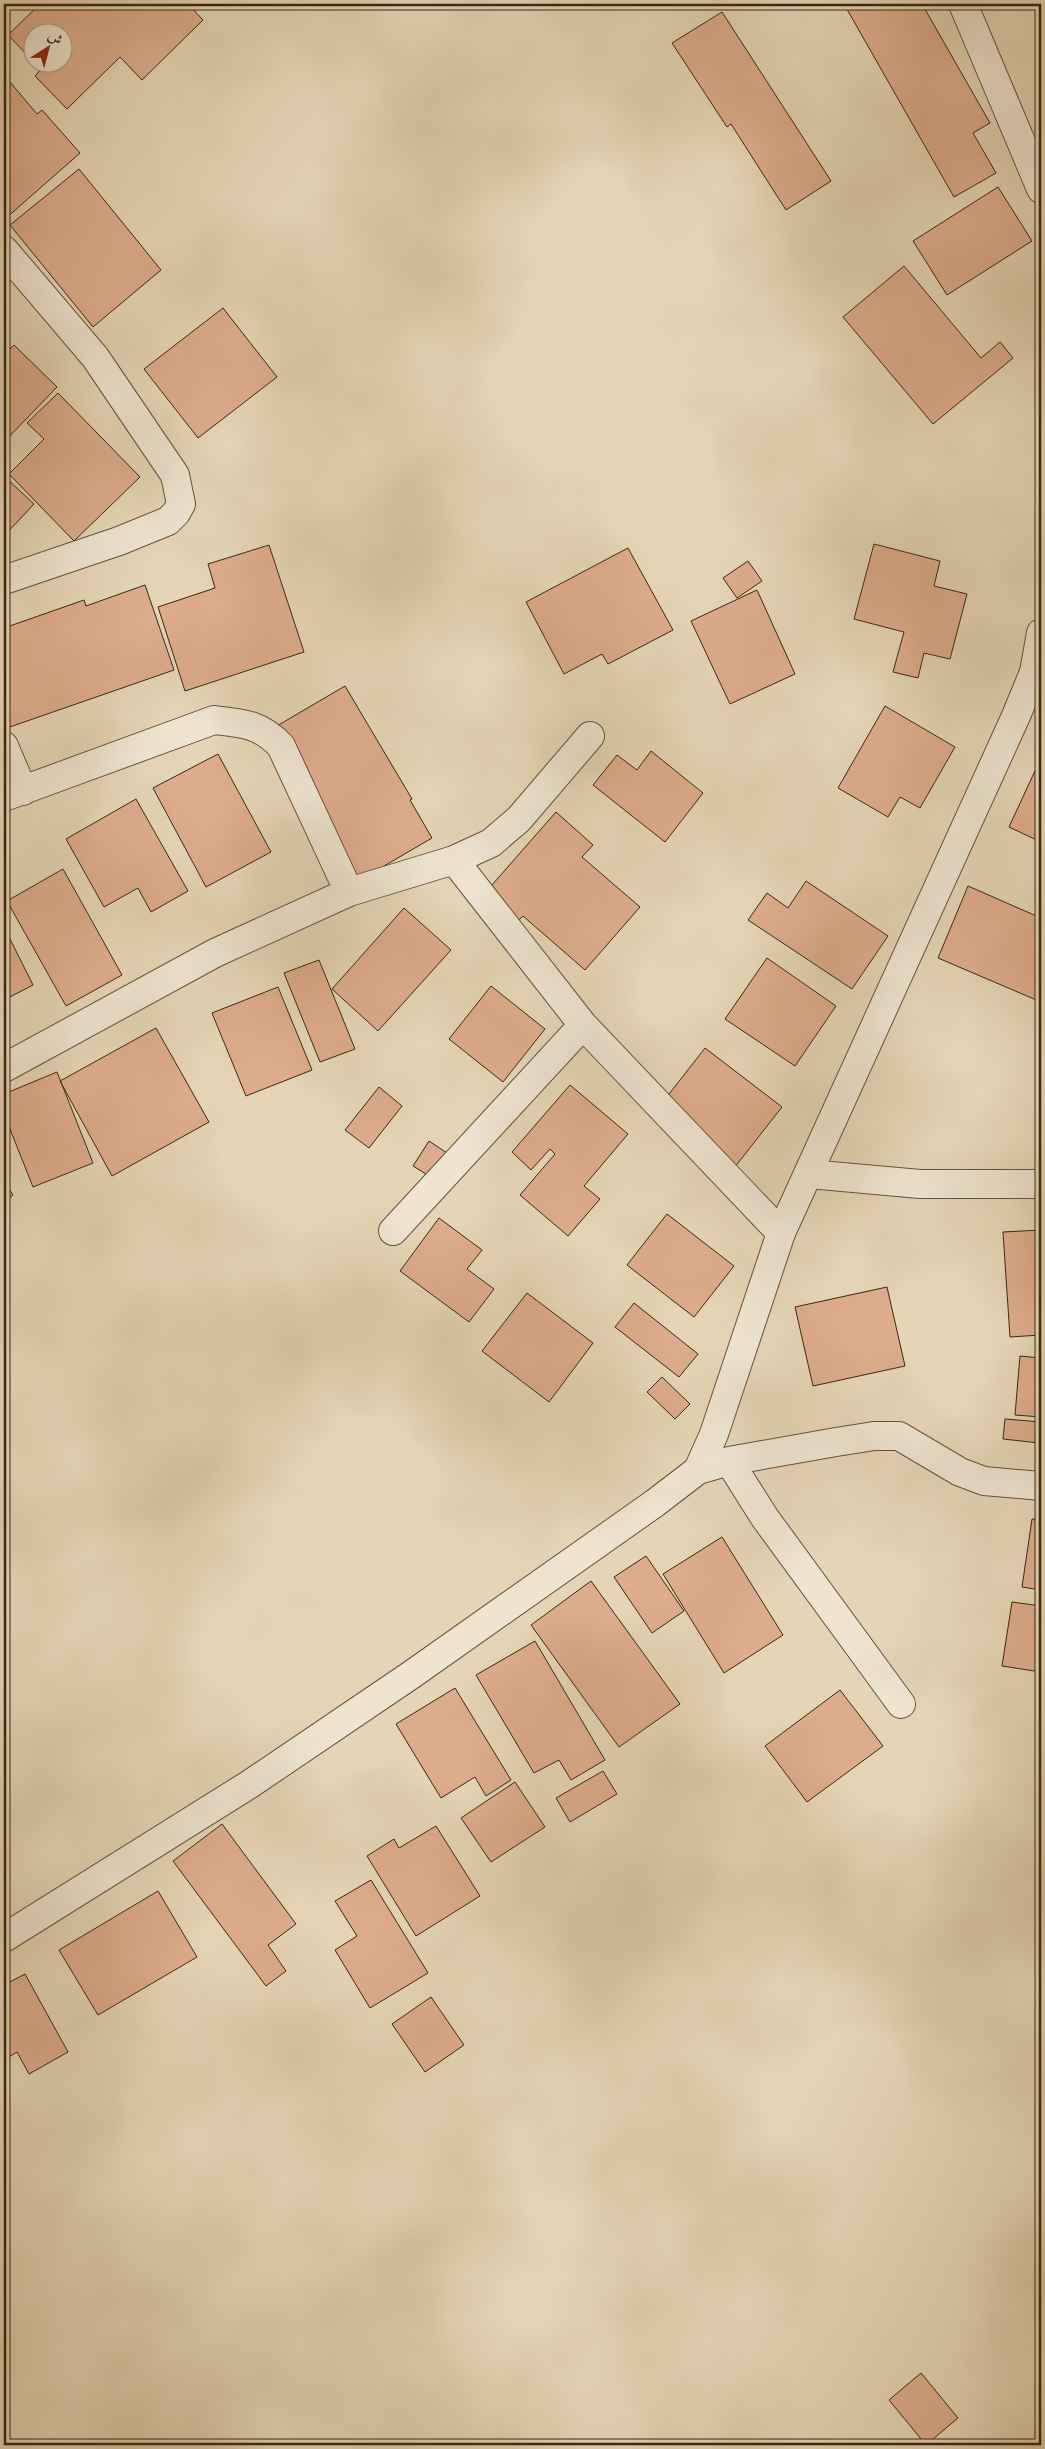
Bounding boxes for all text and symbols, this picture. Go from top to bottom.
north arrow [22,22,72,72]
text: ش [45,27,66,49]

